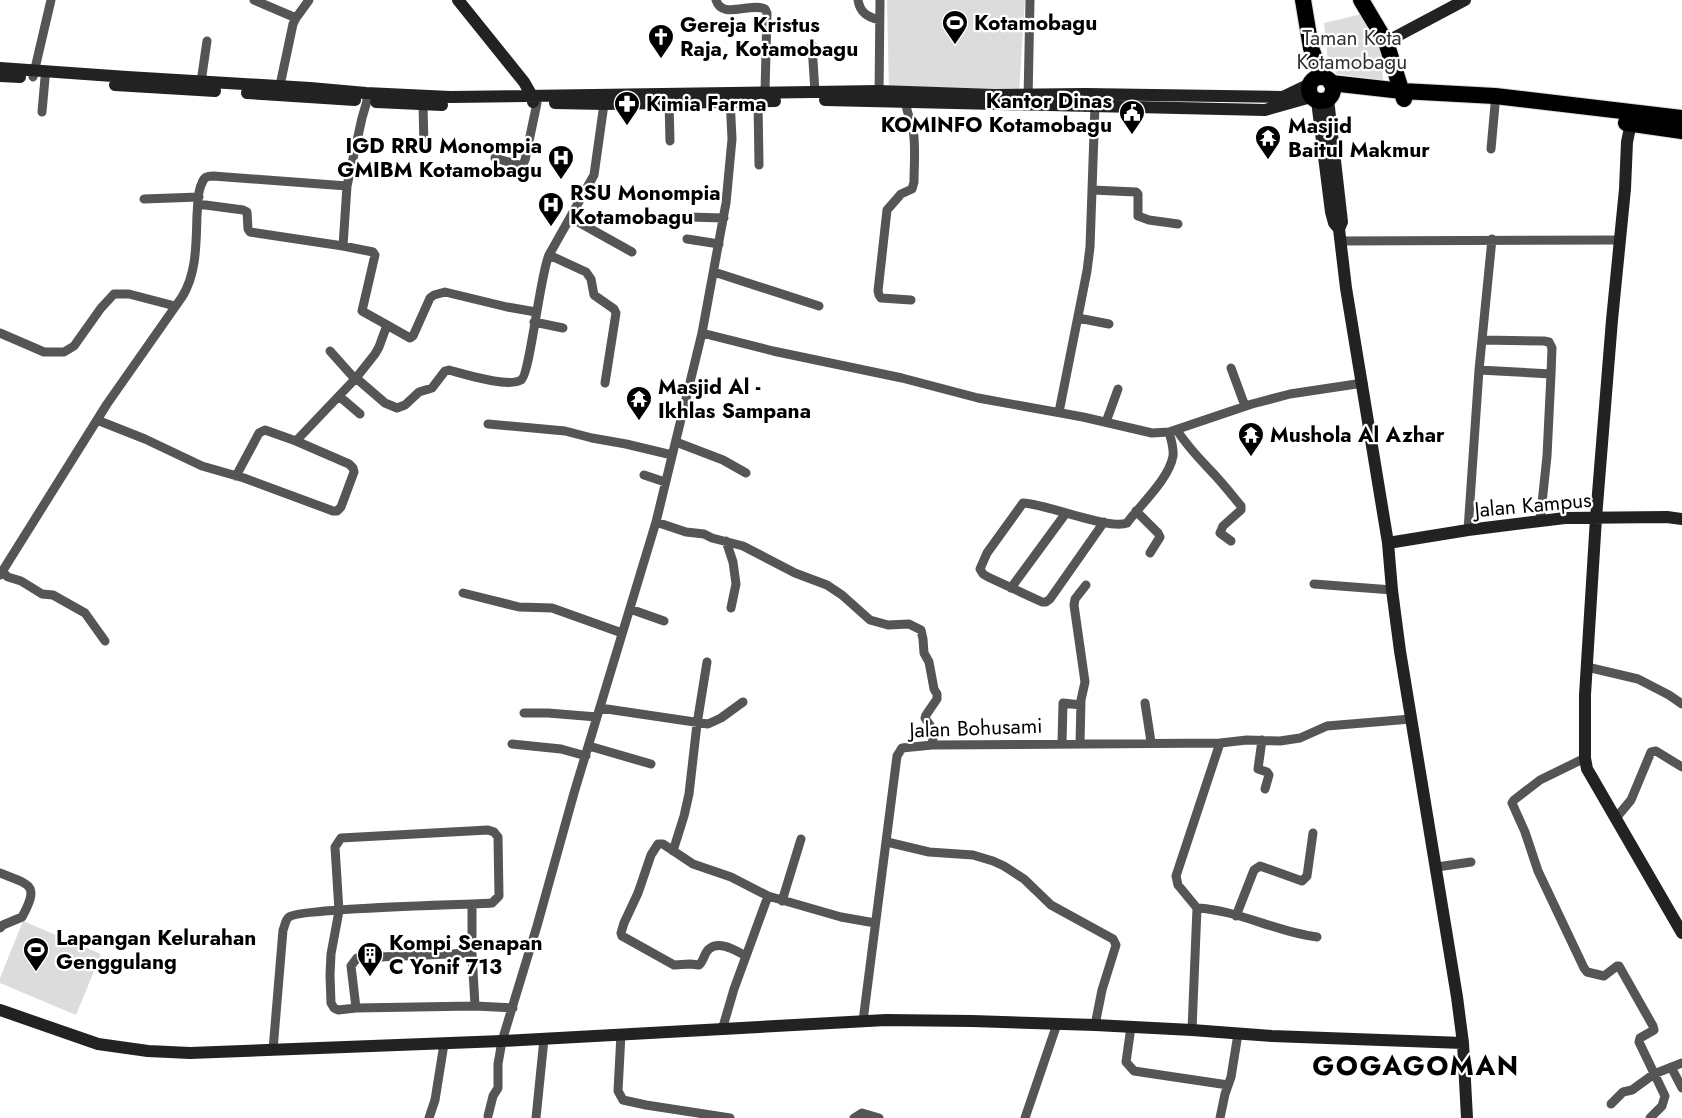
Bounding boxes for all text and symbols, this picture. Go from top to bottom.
sports icon: Kotamobagu [940,8,970,46]
place label: Kotamobagu [974,8,1097,38]
place label: Gereja Kristus Raja, Kotamobagu [680,10,858,64]
church icon: Gereja Kristus Raja, Kotamobagu [646,22,676,60]
park label: Taman Kota Kotamobagu [1297,23,1407,77]
place label: Kantor Dinas KOMINFO Kotamobagu [881,86,1112,140]
pharmacy icon: Kimia Farma [612,89,642,127]
place label: Kimia Farma [646,89,767,119]
public building icon: Kantor Dinas KOMINFO Kotamobagu [1117,98,1147,136]
place label: Masjid Baitul Makmur [1288,111,1430,165]
temple icon: Masjid Baitul Makmur [1253,123,1283,161]
place label: IGD RRU Monompia GMIBM Kotamobagu [337,131,542,185]
hospital icon: IGD RRU Monompia GMIBM Kotamobagu [546,143,576,181]
place label: RSU Monompia Kotamobagu [570,178,721,232]
hospital icon: RSU Monompia Kotamobagu [536,190,566,228]
place label: Masjid Al - Ikhlas Sampana [658,372,811,426]
temple icon: Masjid Al - Ikhlas Sampana [624,384,654,422]
temple icon: Mushola Al Azhar [1236,420,1266,458]
place label: Mushola Al Azhar [1270,420,1445,450]
street label: Jalan Kampus [1470,485,1593,525]
street label: Jalan Bohusami [906,711,1043,745]
place label: Lapangan Kelurahan Genggulang [56,923,256,977]
place label: Kompi Senapan C Yonif 713 [389,928,543,982]
sports icon: Lapangan Kelurahan Genggulang [21,935,51,973]
building icon: Kompi Senapan C Yonif 713 [355,940,385,978]
district label: GOGAGOMAN [1312,1046,1520,1085]

